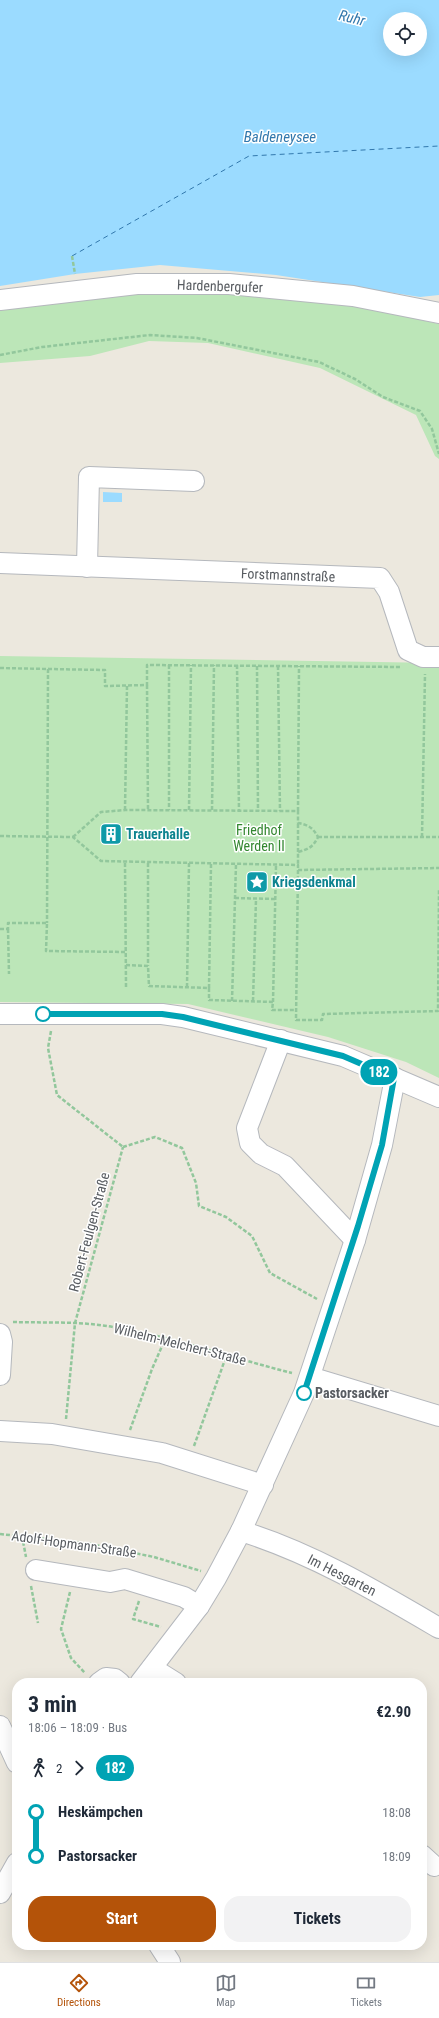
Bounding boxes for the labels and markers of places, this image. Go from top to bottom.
building icon: Trauerhalle [98,821,124,847]
place label: Trauerhalle [126,826,190,842]
place icon: Kriegsdenkmal [244,869,270,895]
place label: Kriegsdenkmal [272,874,356,890]
unlabelled marker [35,1006,51,1022]
marker: Pastorsacker [296,1385,312,1401]
place label: Pastorsacker [315,1385,389,1401]

